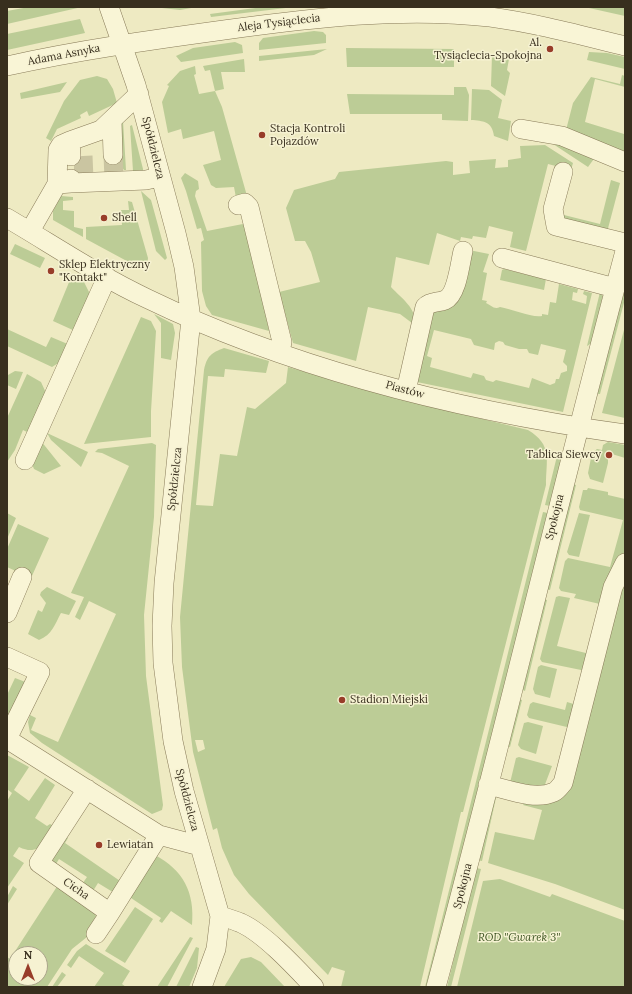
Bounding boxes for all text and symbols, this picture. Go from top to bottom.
street label: Aleja Tysiąclecia [237,11,321,35]
place label: Al. Tysiąclecia-Spokojna [434,36,542,62]
street label: Adama Asnyka [27,42,101,68]
marker: Al. Tysiąclecia-Spokojna [545,44,555,54]
street label: Spółdzielcza [139,115,167,181]
place label: Stacja Kontroli Pojazdów [270,122,345,148]
marker: Stacja Kontroli Pojazdów [257,130,267,140]
place label: Shell [112,211,137,225]
marker: Shell [99,213,109,223]
place label: Sklep Elektryczny "Kontakt" [59,258,150,284]
marker: Sklep Elektryczny "Kontakt" [46,266,56,276]
street label: Piastów [384,378,426,402]
street label: Spółdzielcza [165,447,185,511]
place label: Tablica Siewcy [526,448,601,462]
marker: Tablica Siewcy [604,450,614,460]
street label: Spokojna [543,493,567,541]
place label: Stadion Miejski [350,693,428,707]
marker: Stadion Miejski [337,695,347,705]
street label: Spółdzielcza [172,767,202,833]
place label: Lewiatan [107,838,153,852]
marker: Lewiatan [94,840,104,850]
street label: Spokojna [451,862,475,910]
street label: Cicha [60,875,92,903]
park label: ROD "Gwarek 3" [478,931,560,945]
north arrow [8,946,48,986]
text: N [24,948,32,962]

